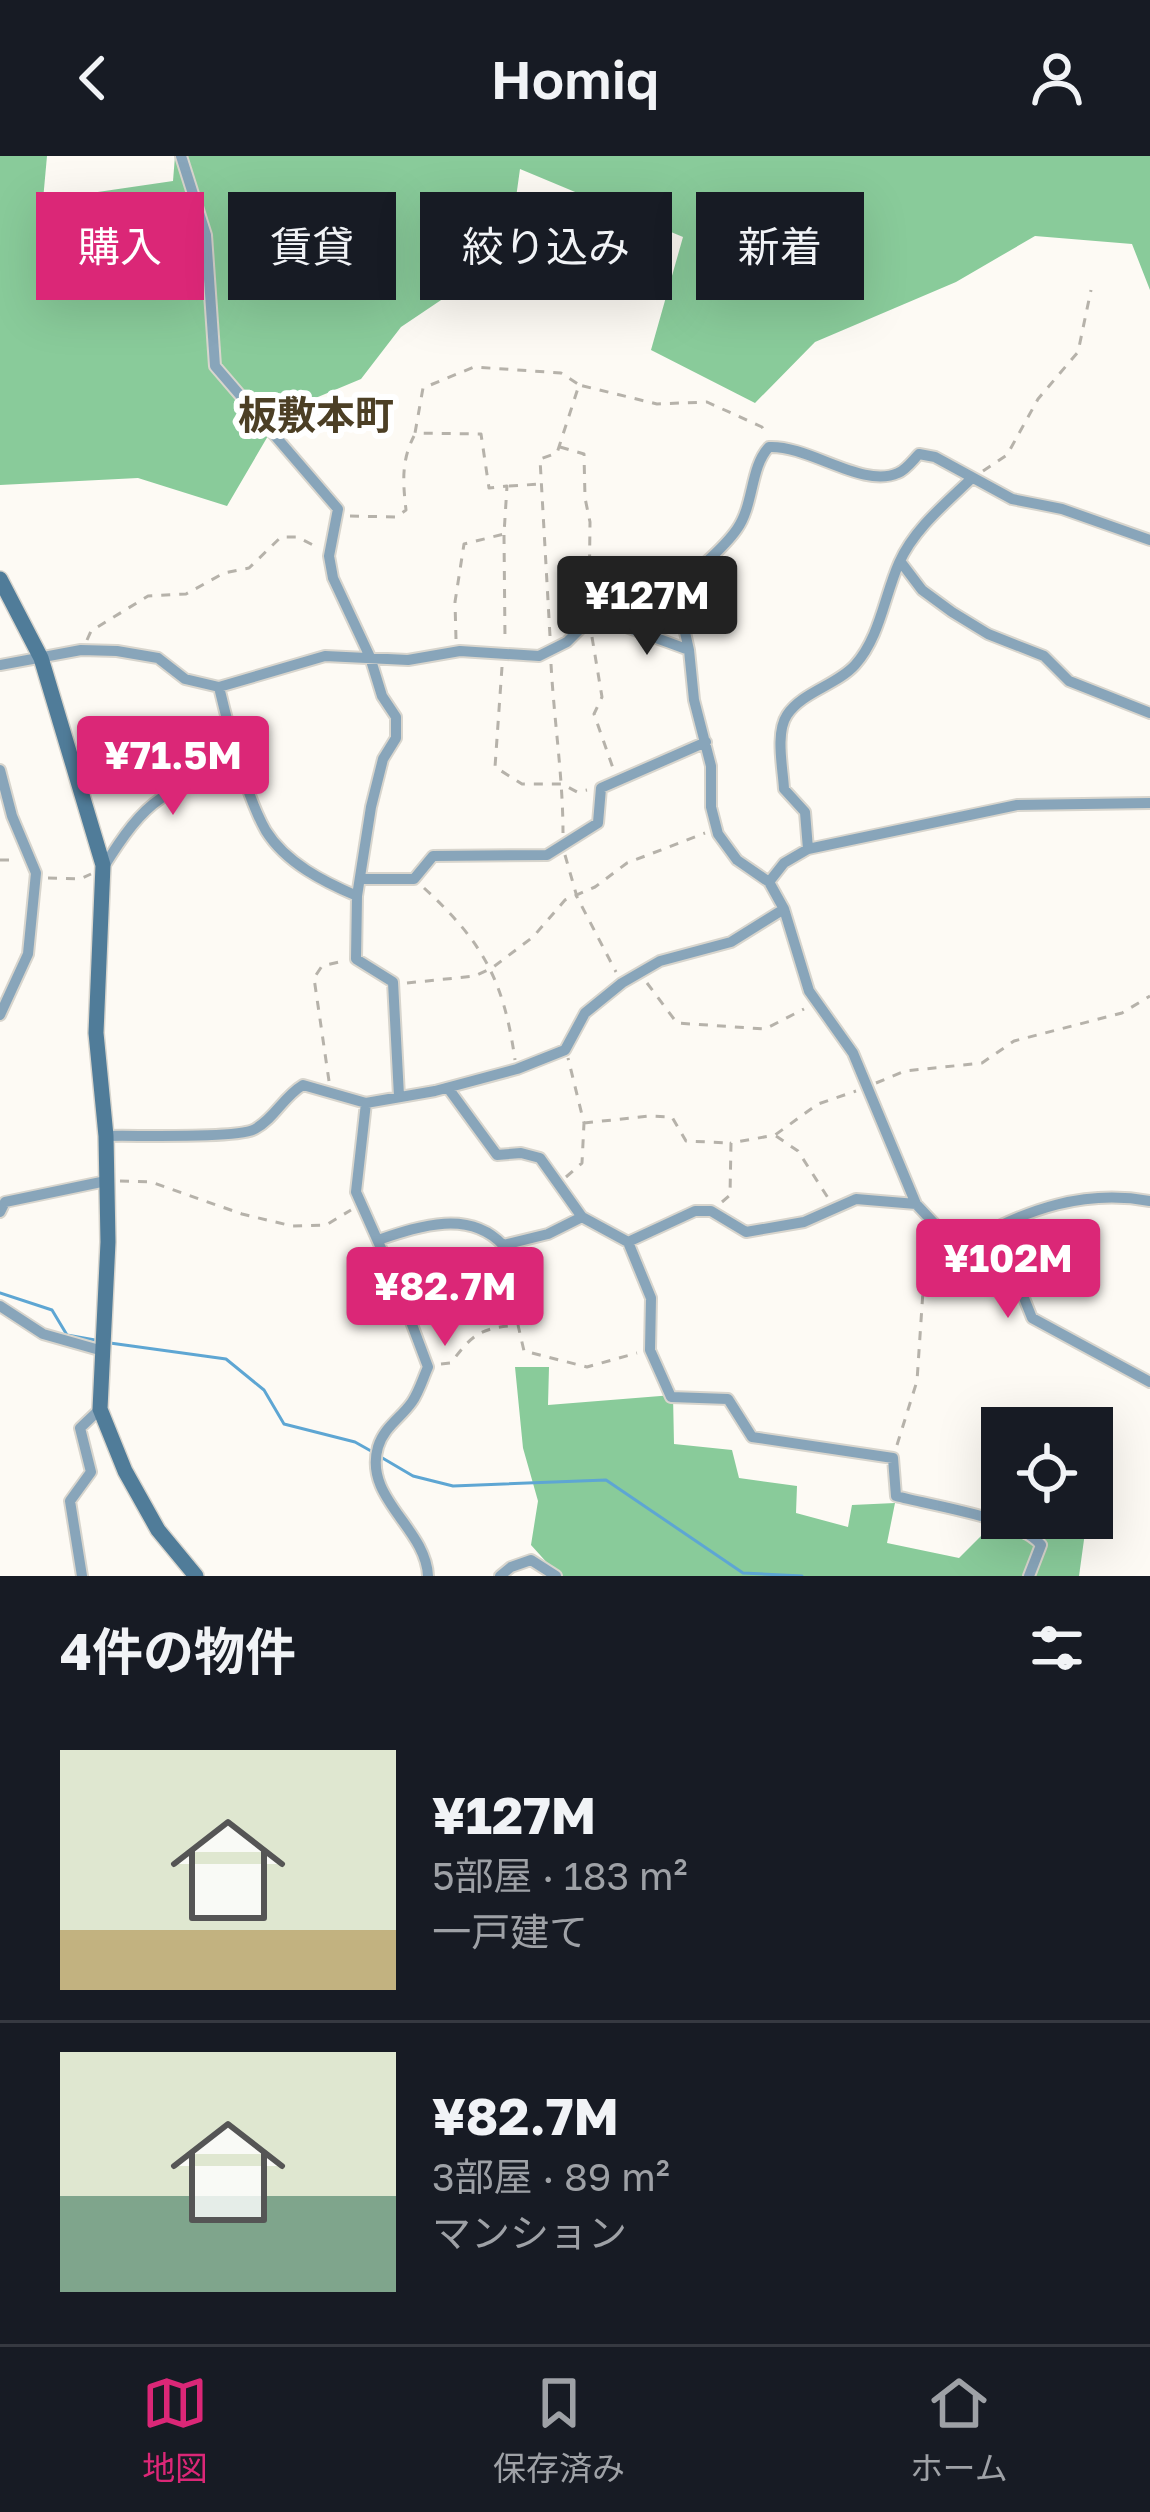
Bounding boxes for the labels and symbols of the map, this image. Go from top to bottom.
district label: 板敷本町 [238,391,394,438]
pin: ¥127M [563,556,731,658]
pin: ¥71.5M [75,716,271,818]
pin: ¥102M [924,1219,1092,1321]
pin: ¥82.7M [347,1247,543,1349]

